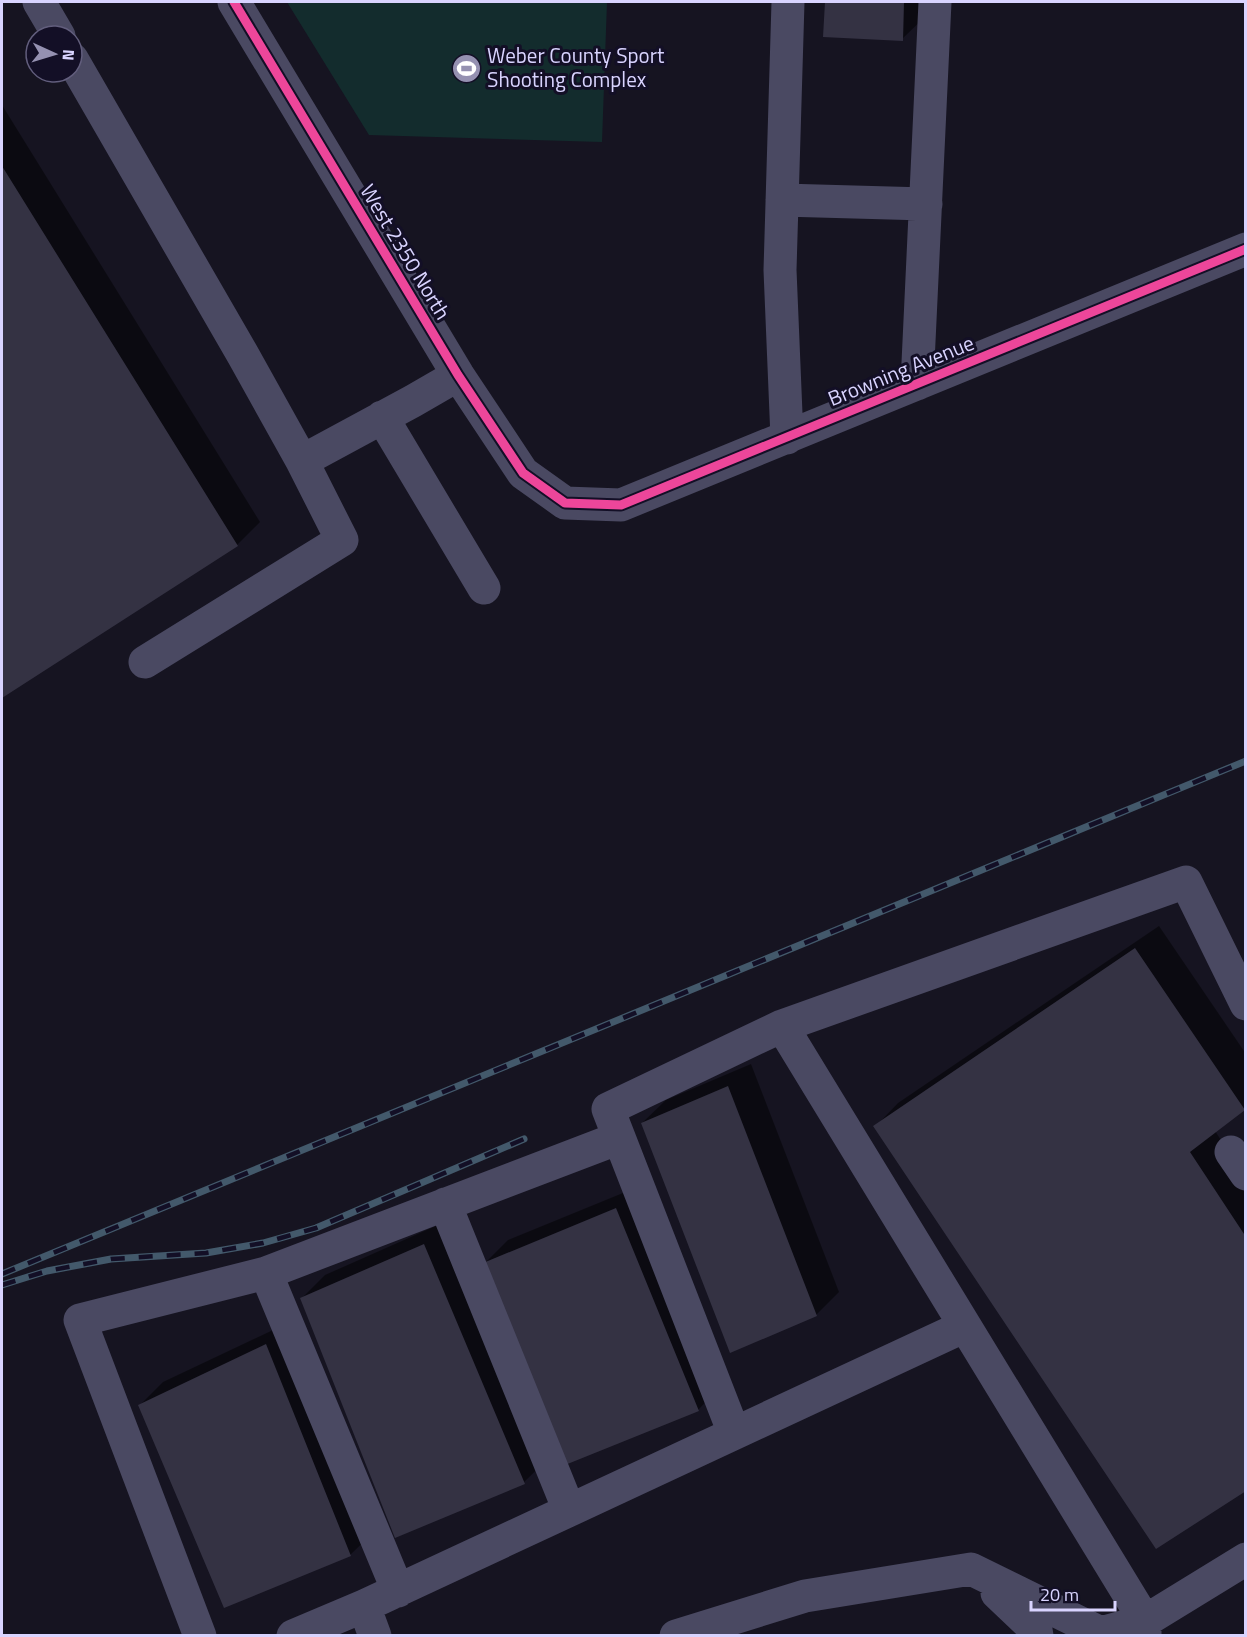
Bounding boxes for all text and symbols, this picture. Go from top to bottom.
north arrow [24,24,84,84]
place label: Weber County Sport Shooting Complex [487,39,665,95]
text: N [57,49,81,61]
sports icon: Weber County Sport Shooting Complex [450,52,482,84]
street label: West 2350 North [353,178,459,325]
street label: Browning Avenue [823,326,979,414]
scale bar [1031,1574,1115,1612]
text: 20 m [1040,1581,1079,1608]

